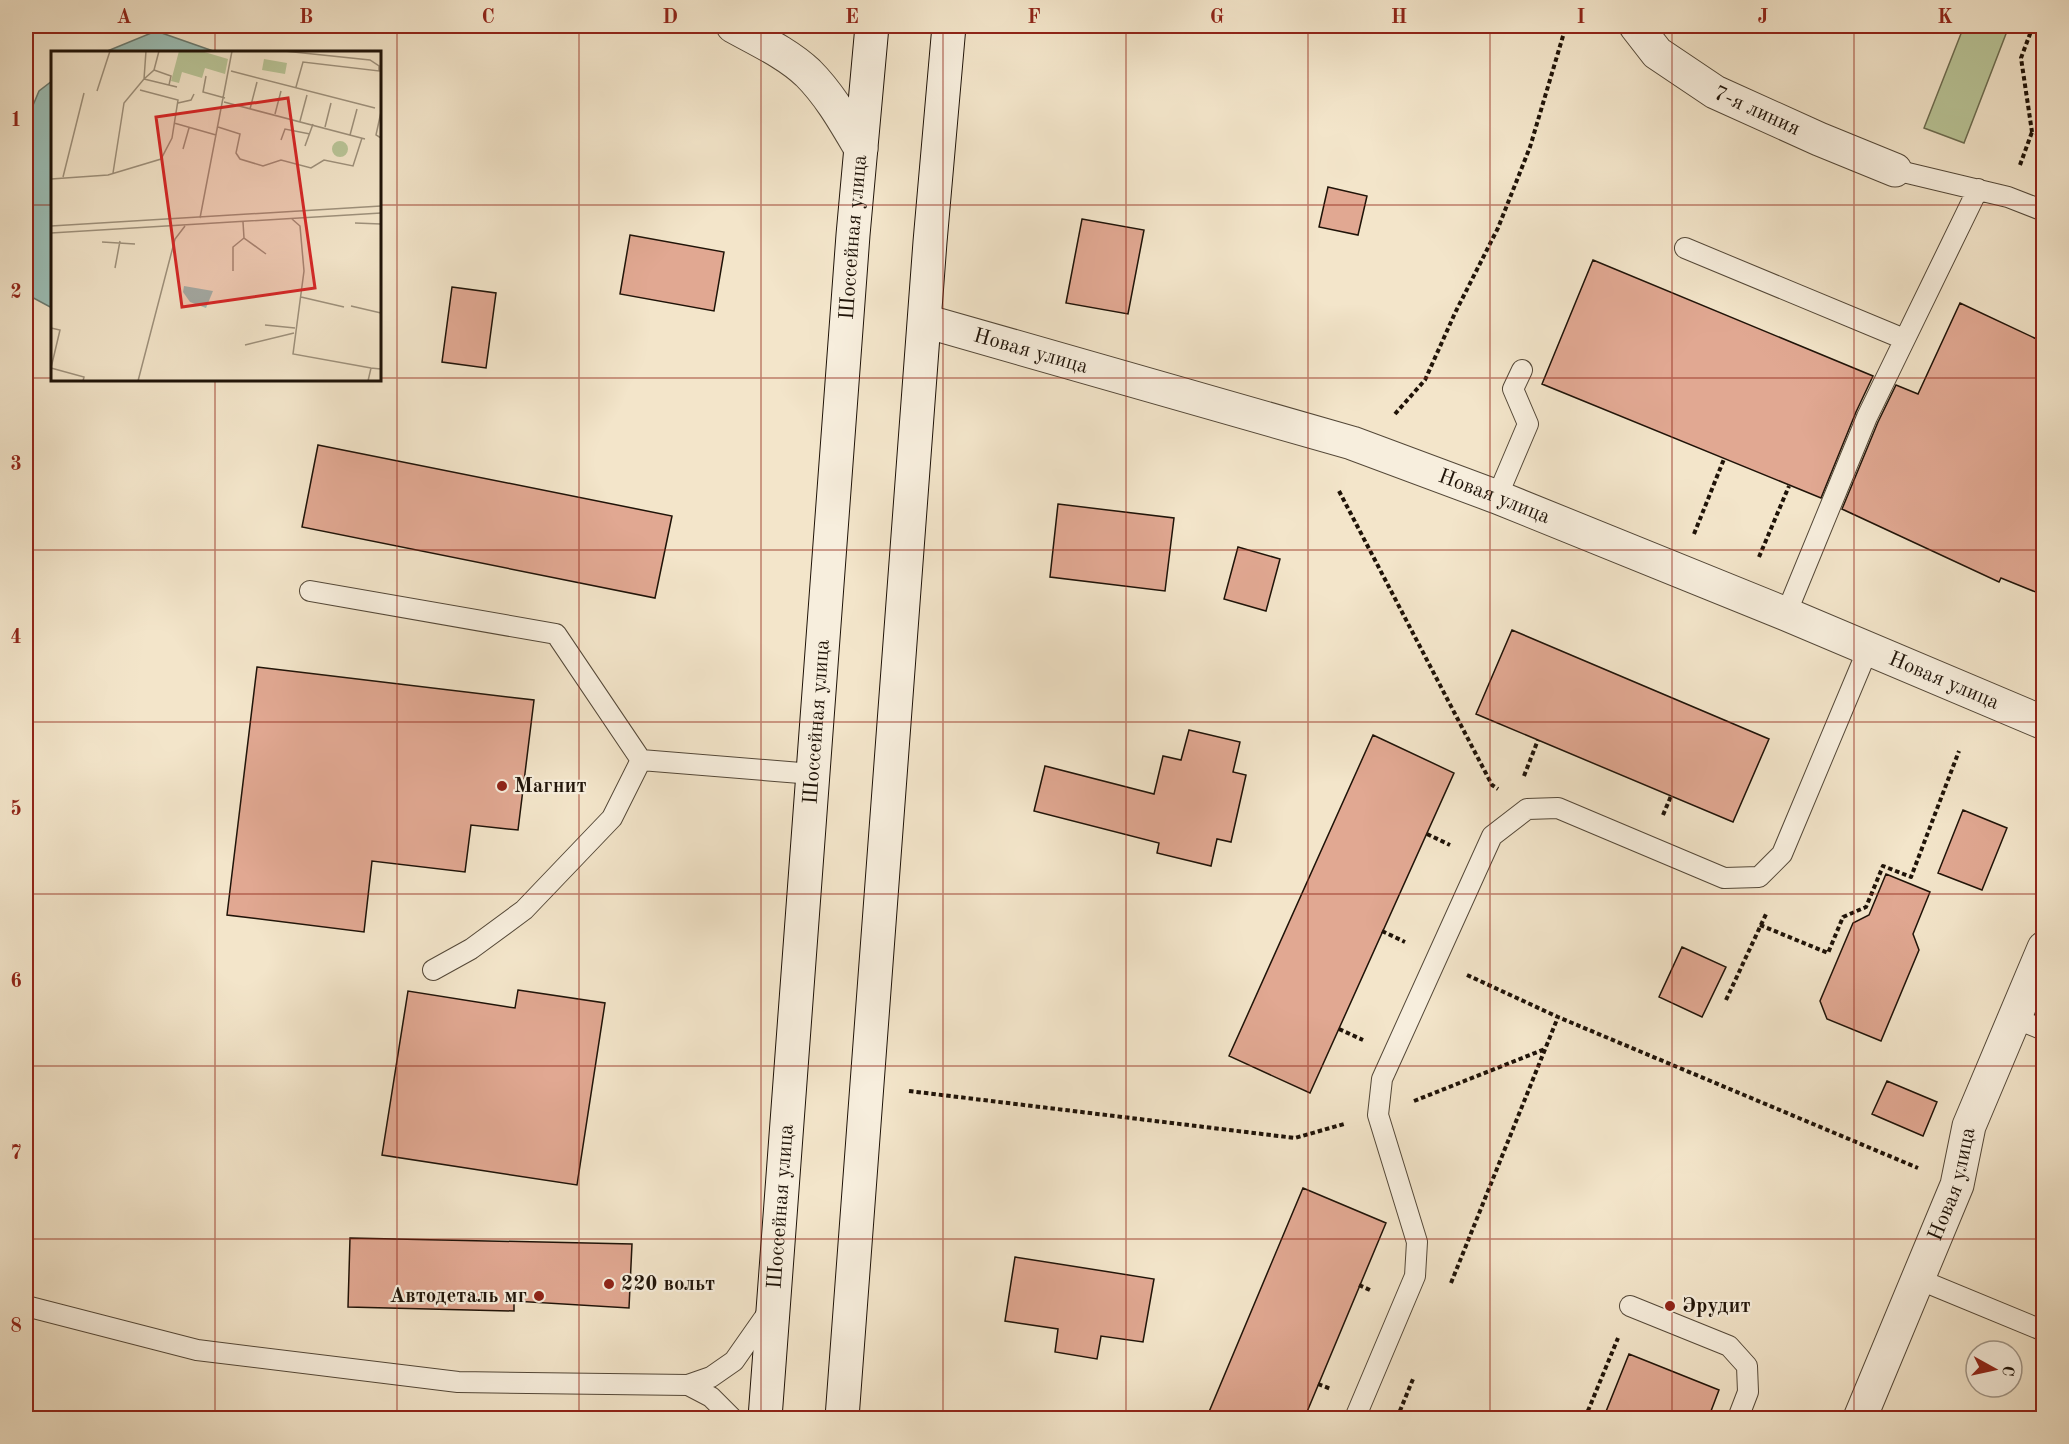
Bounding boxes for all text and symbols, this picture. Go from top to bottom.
text: A [116,8,132,28]
text: B [299,8,313,28]
text: C [481,8,495,28]
text: D [662,8,678,28]
text: E [845,8,859,28]
text: F [1027,8,1041,28]
text: G [1210,8,1224,28]
text: H [1391,8,1407,28]
text: I [1577,8,1585,28]
text: J [1758,8,1769,28]
text: K [1937,8,1953,28]
inset map [51,51,381,381]
street label: 7-я линия [1710,82,1803,140]
text: 1 [10,111,22,131]
street label: Шоссейная улица [836,154,871,320]
text: 2 [10,283,22,303]
street label: Новая улица [971,325,1090,378]
text: 3 [10,455,22,475]
street label: Новая улица [1435,466,1553,528]
text: 4 [10,628,22,648]
street label: Шоссейная улица [800,639,833,805]
street label: Новая улица [1885,648,2002,713]
place label: Магнит [514,776,587,797]
marker: Магнит [495,779,509,793]
text: 5 [10,799,22,820]
text: 6 [10,972,22,992]
street label: Шоссейная улица [764,1123,797,1290]
street label: Новая улица [1924,1125,1979,1244]
text: 7 [10,1144,22,1164]
place label: 220 вольт [621,1274,715,1295]
marker: 220 вольт [602,1277,616,1291]
place label: Автодеталь мг [389,1286,527,1307]
marker: Автодеталь мг [532,1289,546,1303]
place label: Эрудит [1682,1296,1751,1317]
marker: Эрудит [1663,1299,1677,1313]
text: 8 [10,1317,22,1337]
north arrow [1964,1339,2024,1399]
text: С [1998,1364,2016,1377]

